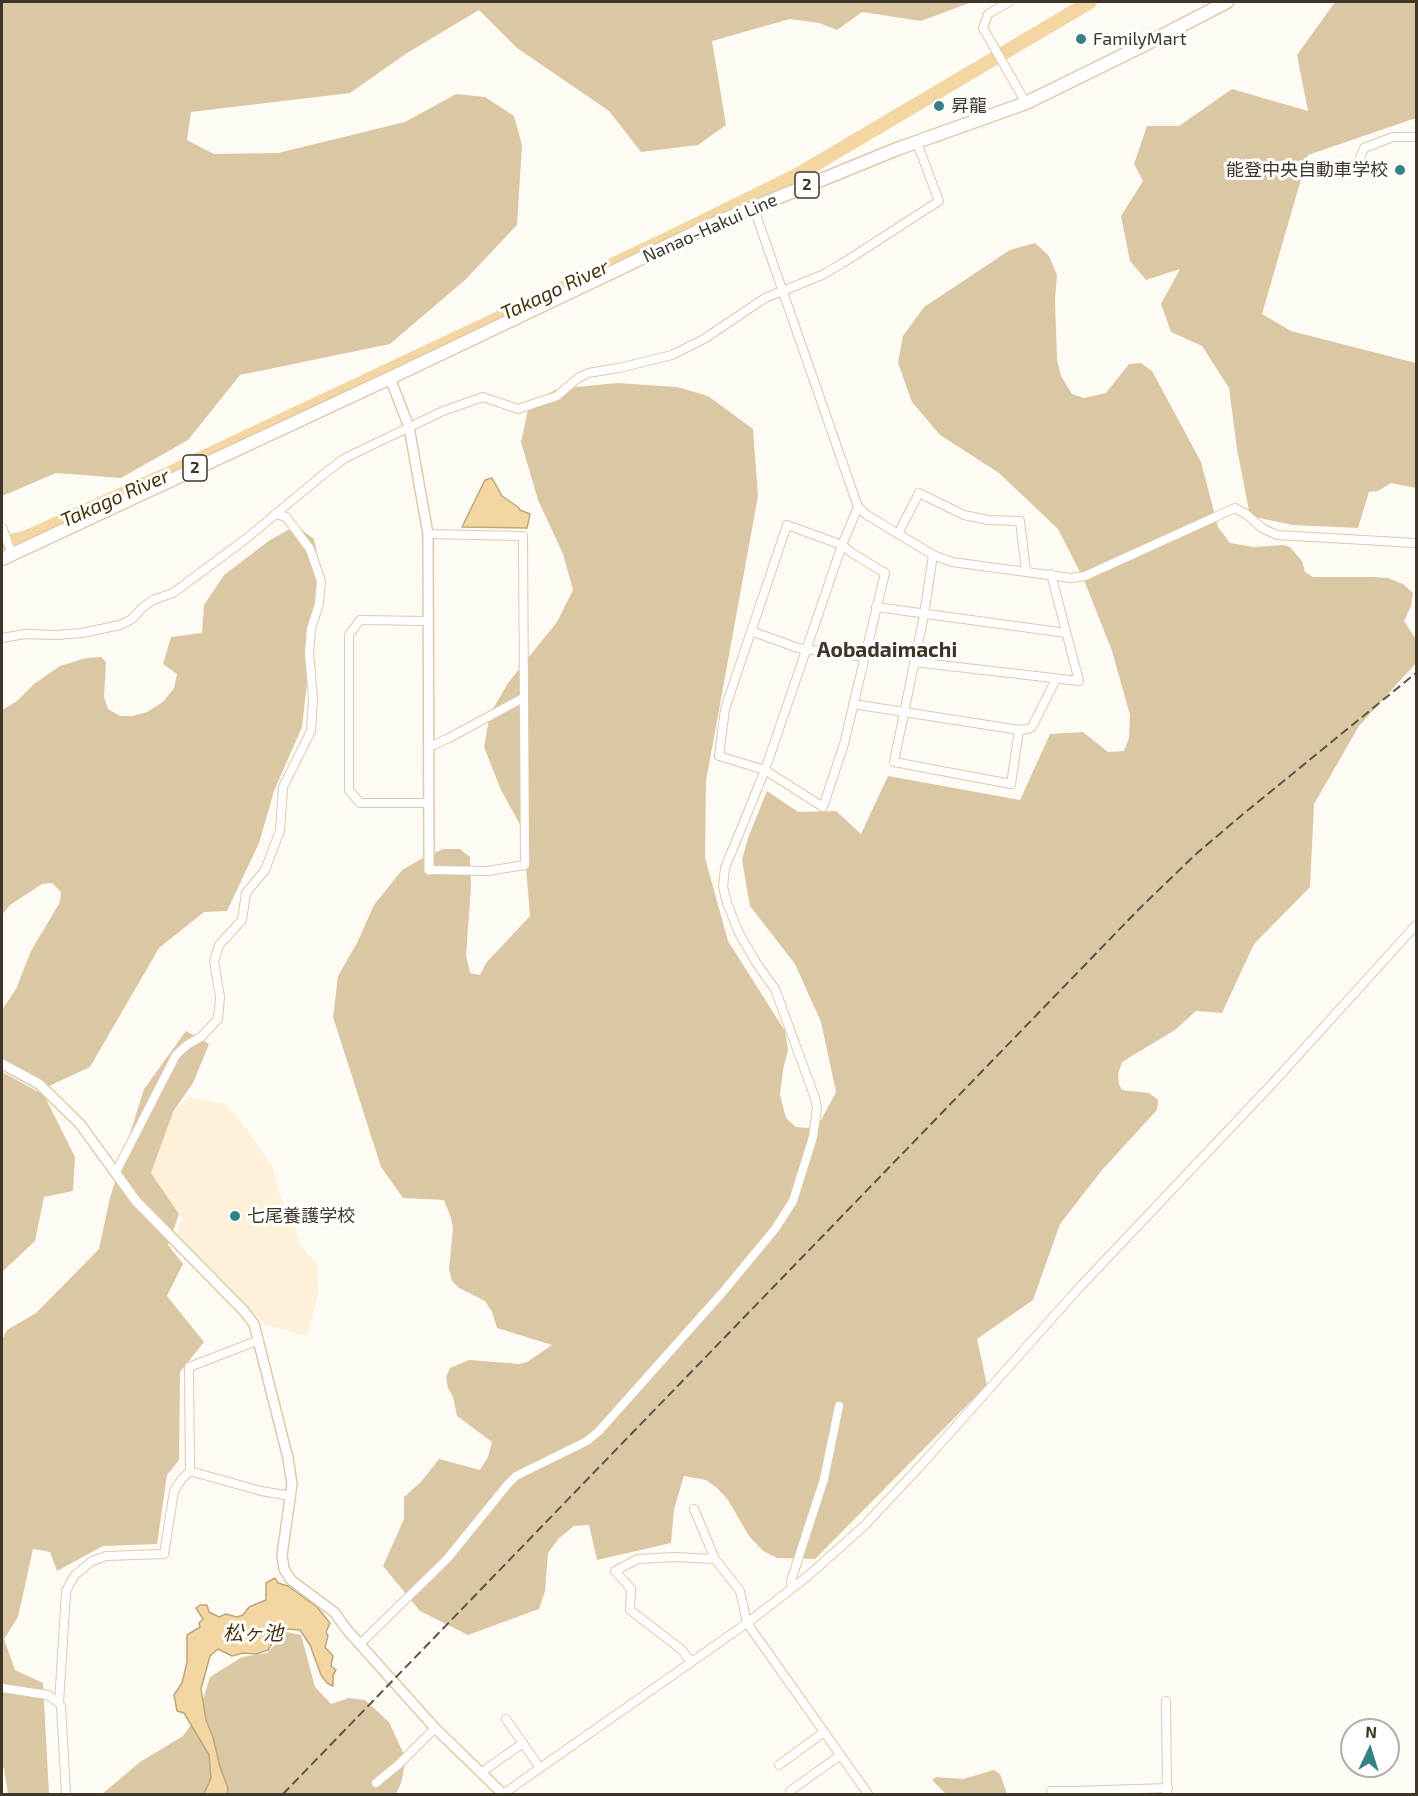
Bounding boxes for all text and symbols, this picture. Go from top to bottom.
place label: FamilyMart [1093,28,1187,50]
marker: FamilyMart [1074,32,1088,46]
place label: 昇龍 [951,95,987,117]
marker: 昇龍 [932,99,946,113]
place label: 能登中央自動車学校 [1226,159,1388,181]
marker: 能登中央自動車学校 [1393,163,1407,177]
road number: 2 [795,172,819,198]
street label: Nanao-Hakui Line [639,189,781,267]
water label: Takago River [497,255,613,325]
road number: 2 [183,455,207,481]
water label: Takago River [57,463,173,533]
district label: Aobadaimachi [817,637,957,663]
place label: 七尾養護学校 [247,1205,355,1227]
marker: 七尾養護学校 [228,1209,242,1223]
water label: 松ヶ池 [223,1621,283,1645]
north arrow [1340,1718,1400,1778]
text: N [1365,1722,1378,1741]

